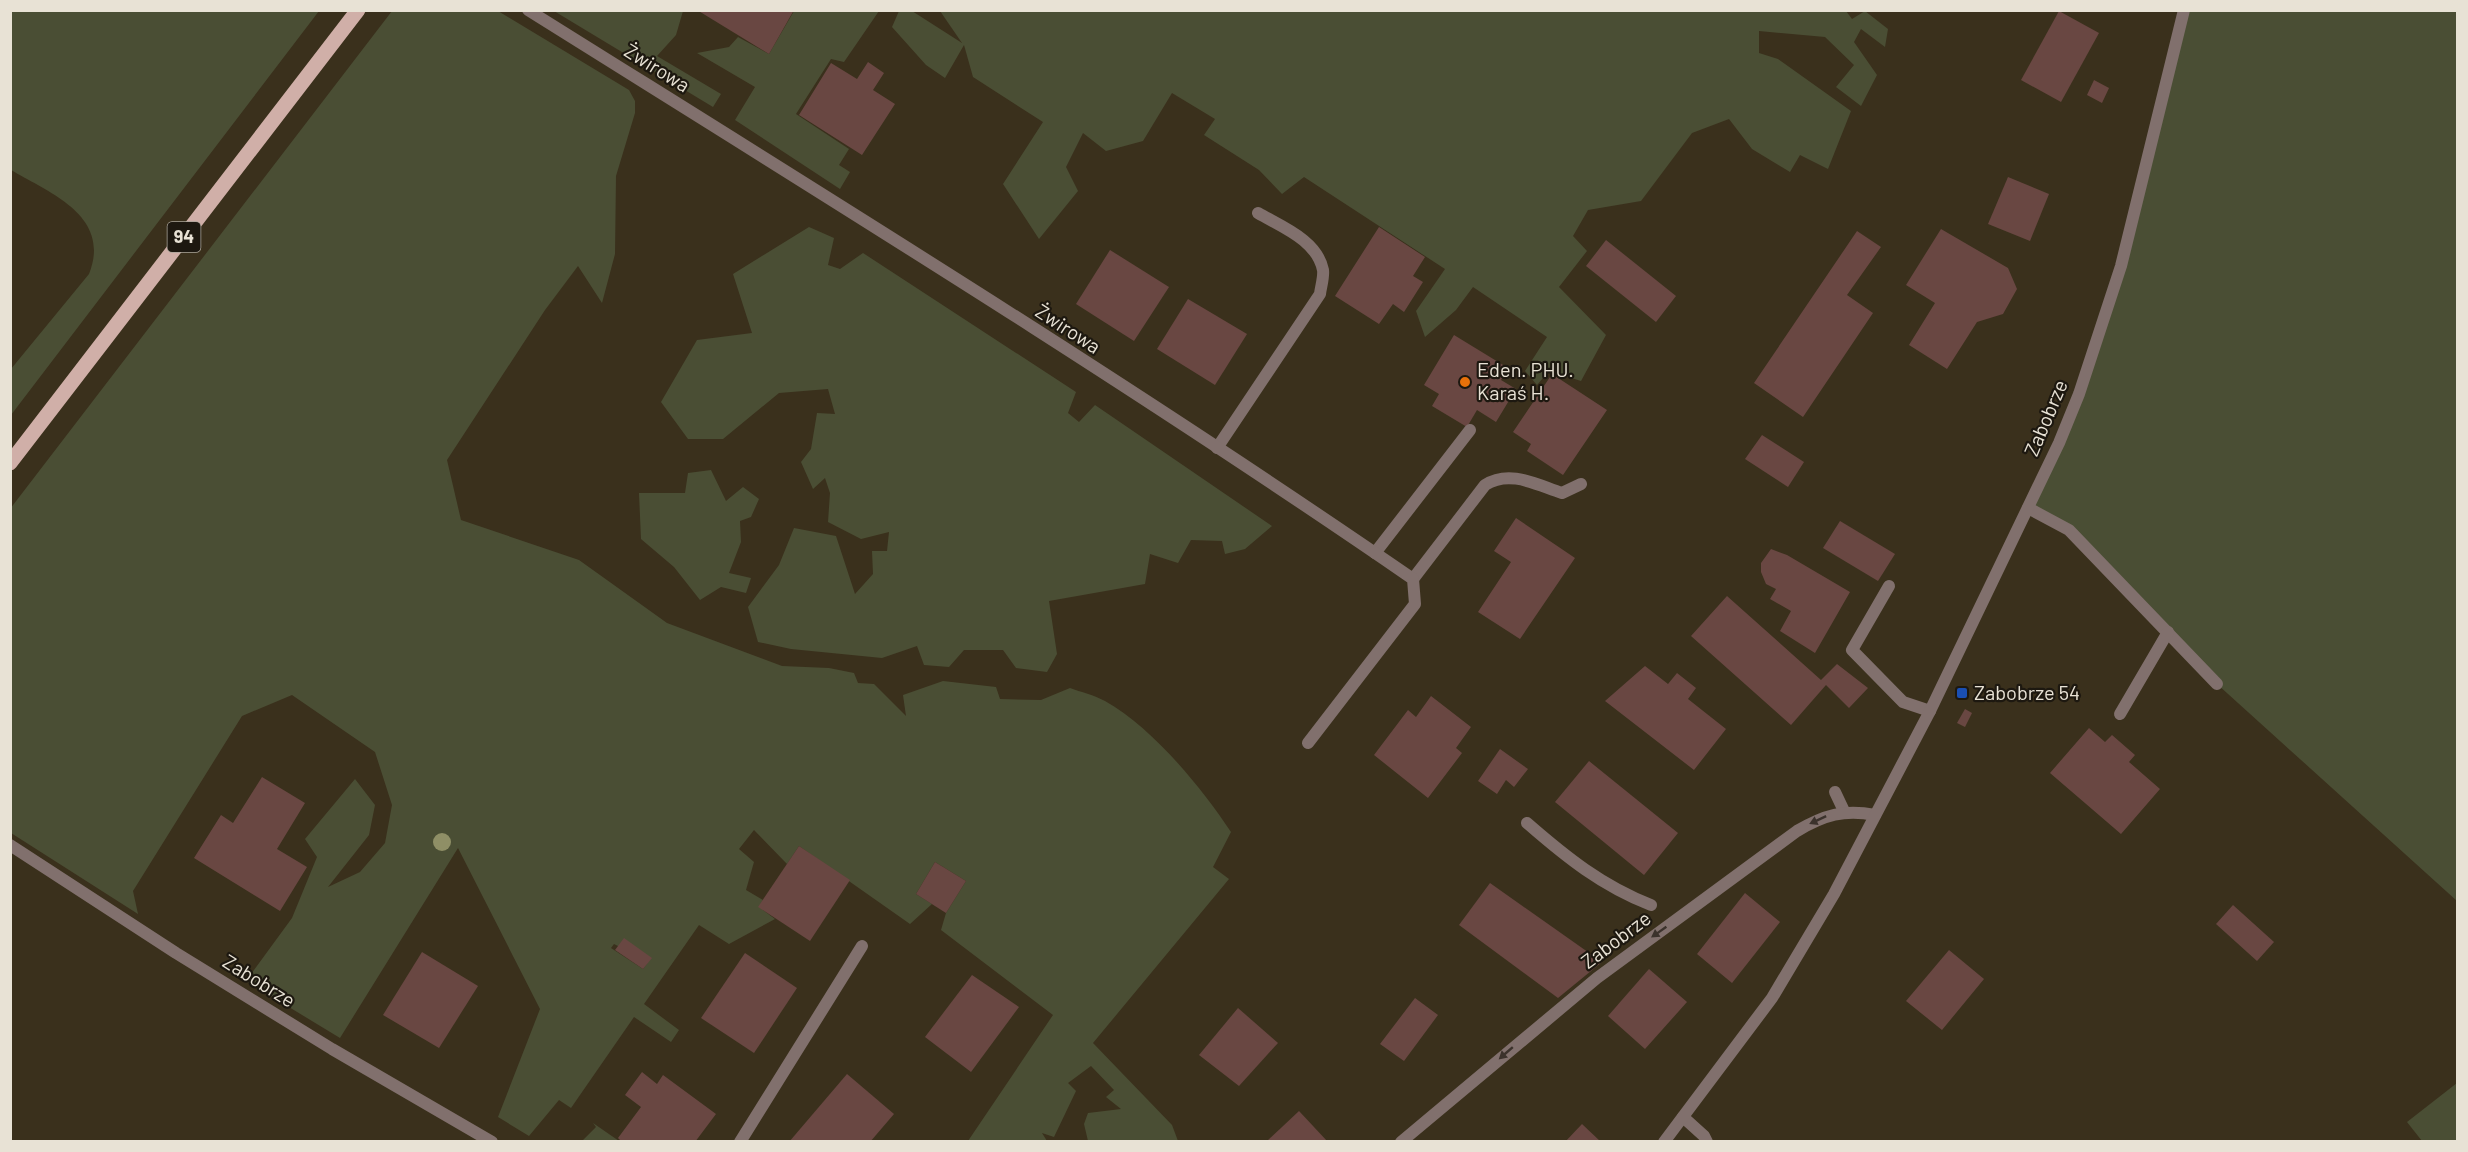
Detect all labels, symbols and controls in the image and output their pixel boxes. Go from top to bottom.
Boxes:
street label: Żwirowa [620,38,695,97]
road number: 94 [168,222,201,252]
street label: Żwirowa [1032,298,1106,358]
place label: Eden. PHU. Karaś H. [1477,357,1574,404]
marker: Eden. PHU. Karaś H. [1458,375,1472,389]
street label: Zabobrze [2018,376,2072,459]
place label: Zabobrze 54 [1974,680,2080,704]
marker: Zabobrze 54 [1955,686,1969,700]
one-way arrow [1810,815,1827,824]
street label: Zabobrze [1576,905,1655,973]
one-way arrow [1651,926,1667,937]
street label: Zabobrze [219,949,300,1012]
one-way arrow [1499,1046,1514,1059]

